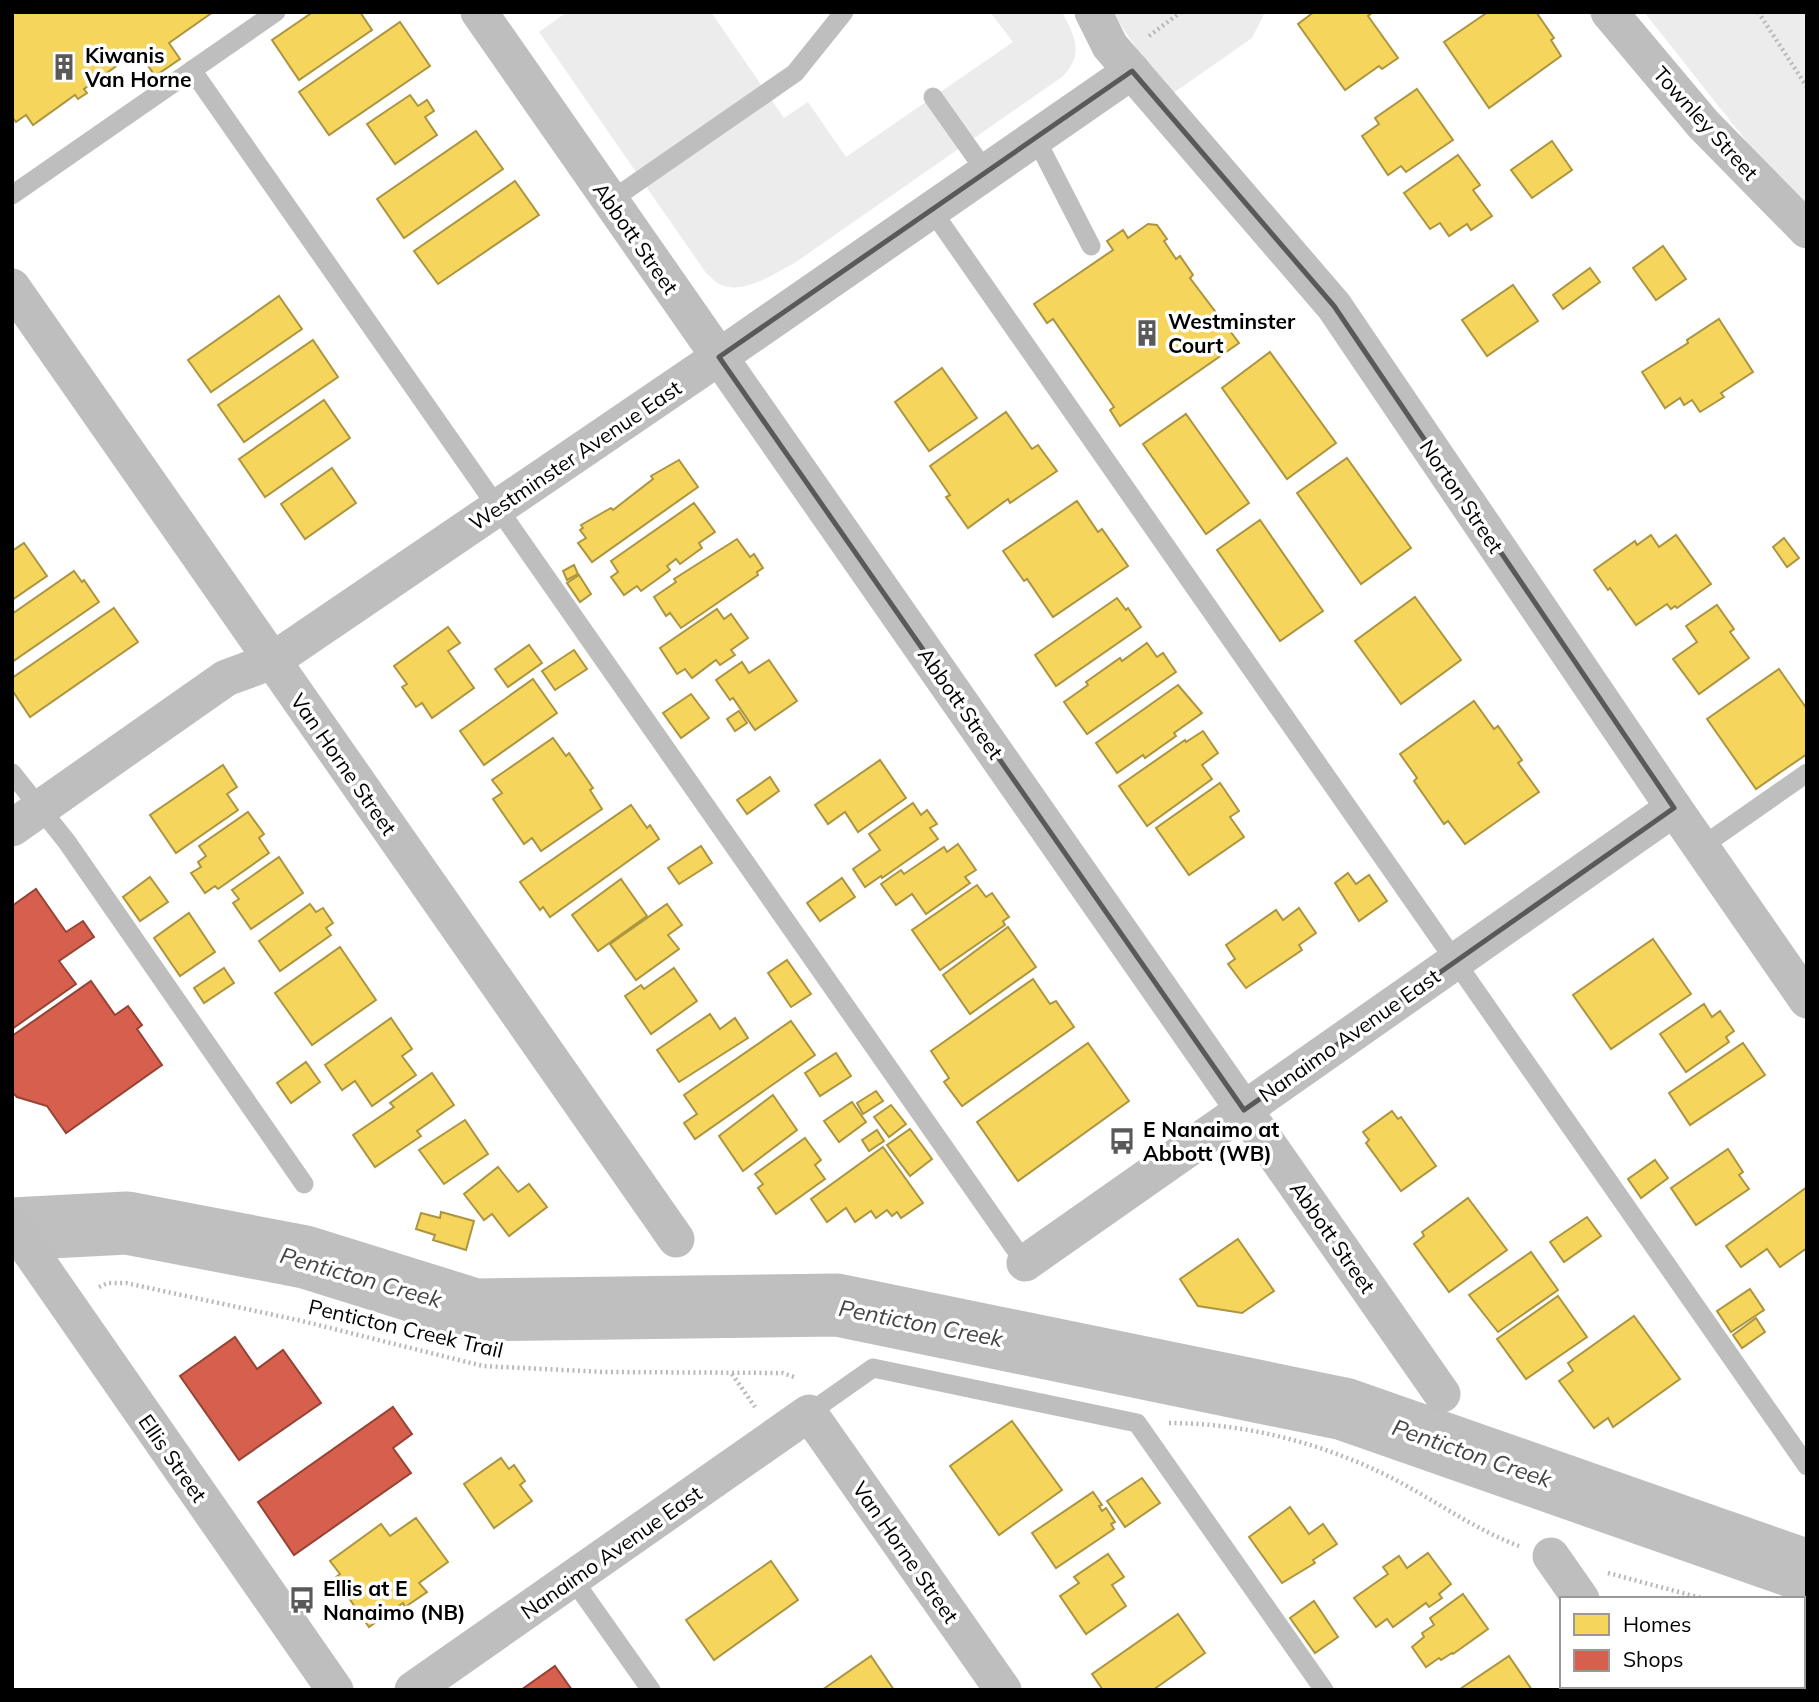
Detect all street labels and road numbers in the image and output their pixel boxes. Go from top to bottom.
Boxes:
street label: Townley Street [1648,61,1764,185]
street label: Abbott Street [588,177,684,299]
street label: Westminster Avenue East [464,374,686,536]
street label: Norton Street [1415,434,1509,558]
street label: Abbott Street [913,642,1009,764]
street label: Van Horne Street [286,688,402,840]
street label: Nanaimo Avenue East [1253,963,1445,1107]
street label: Abbott Street [1285,1176,1381,1298]
street label: Penticton Creek Trail [306,1293,506,1363]
street label: Ellis Street [133,1409,213,1507]
street label: Van Horne Street [848,1476,964,1628]
street label: Nanaimo Avenue East [515,1480,707,1624]

